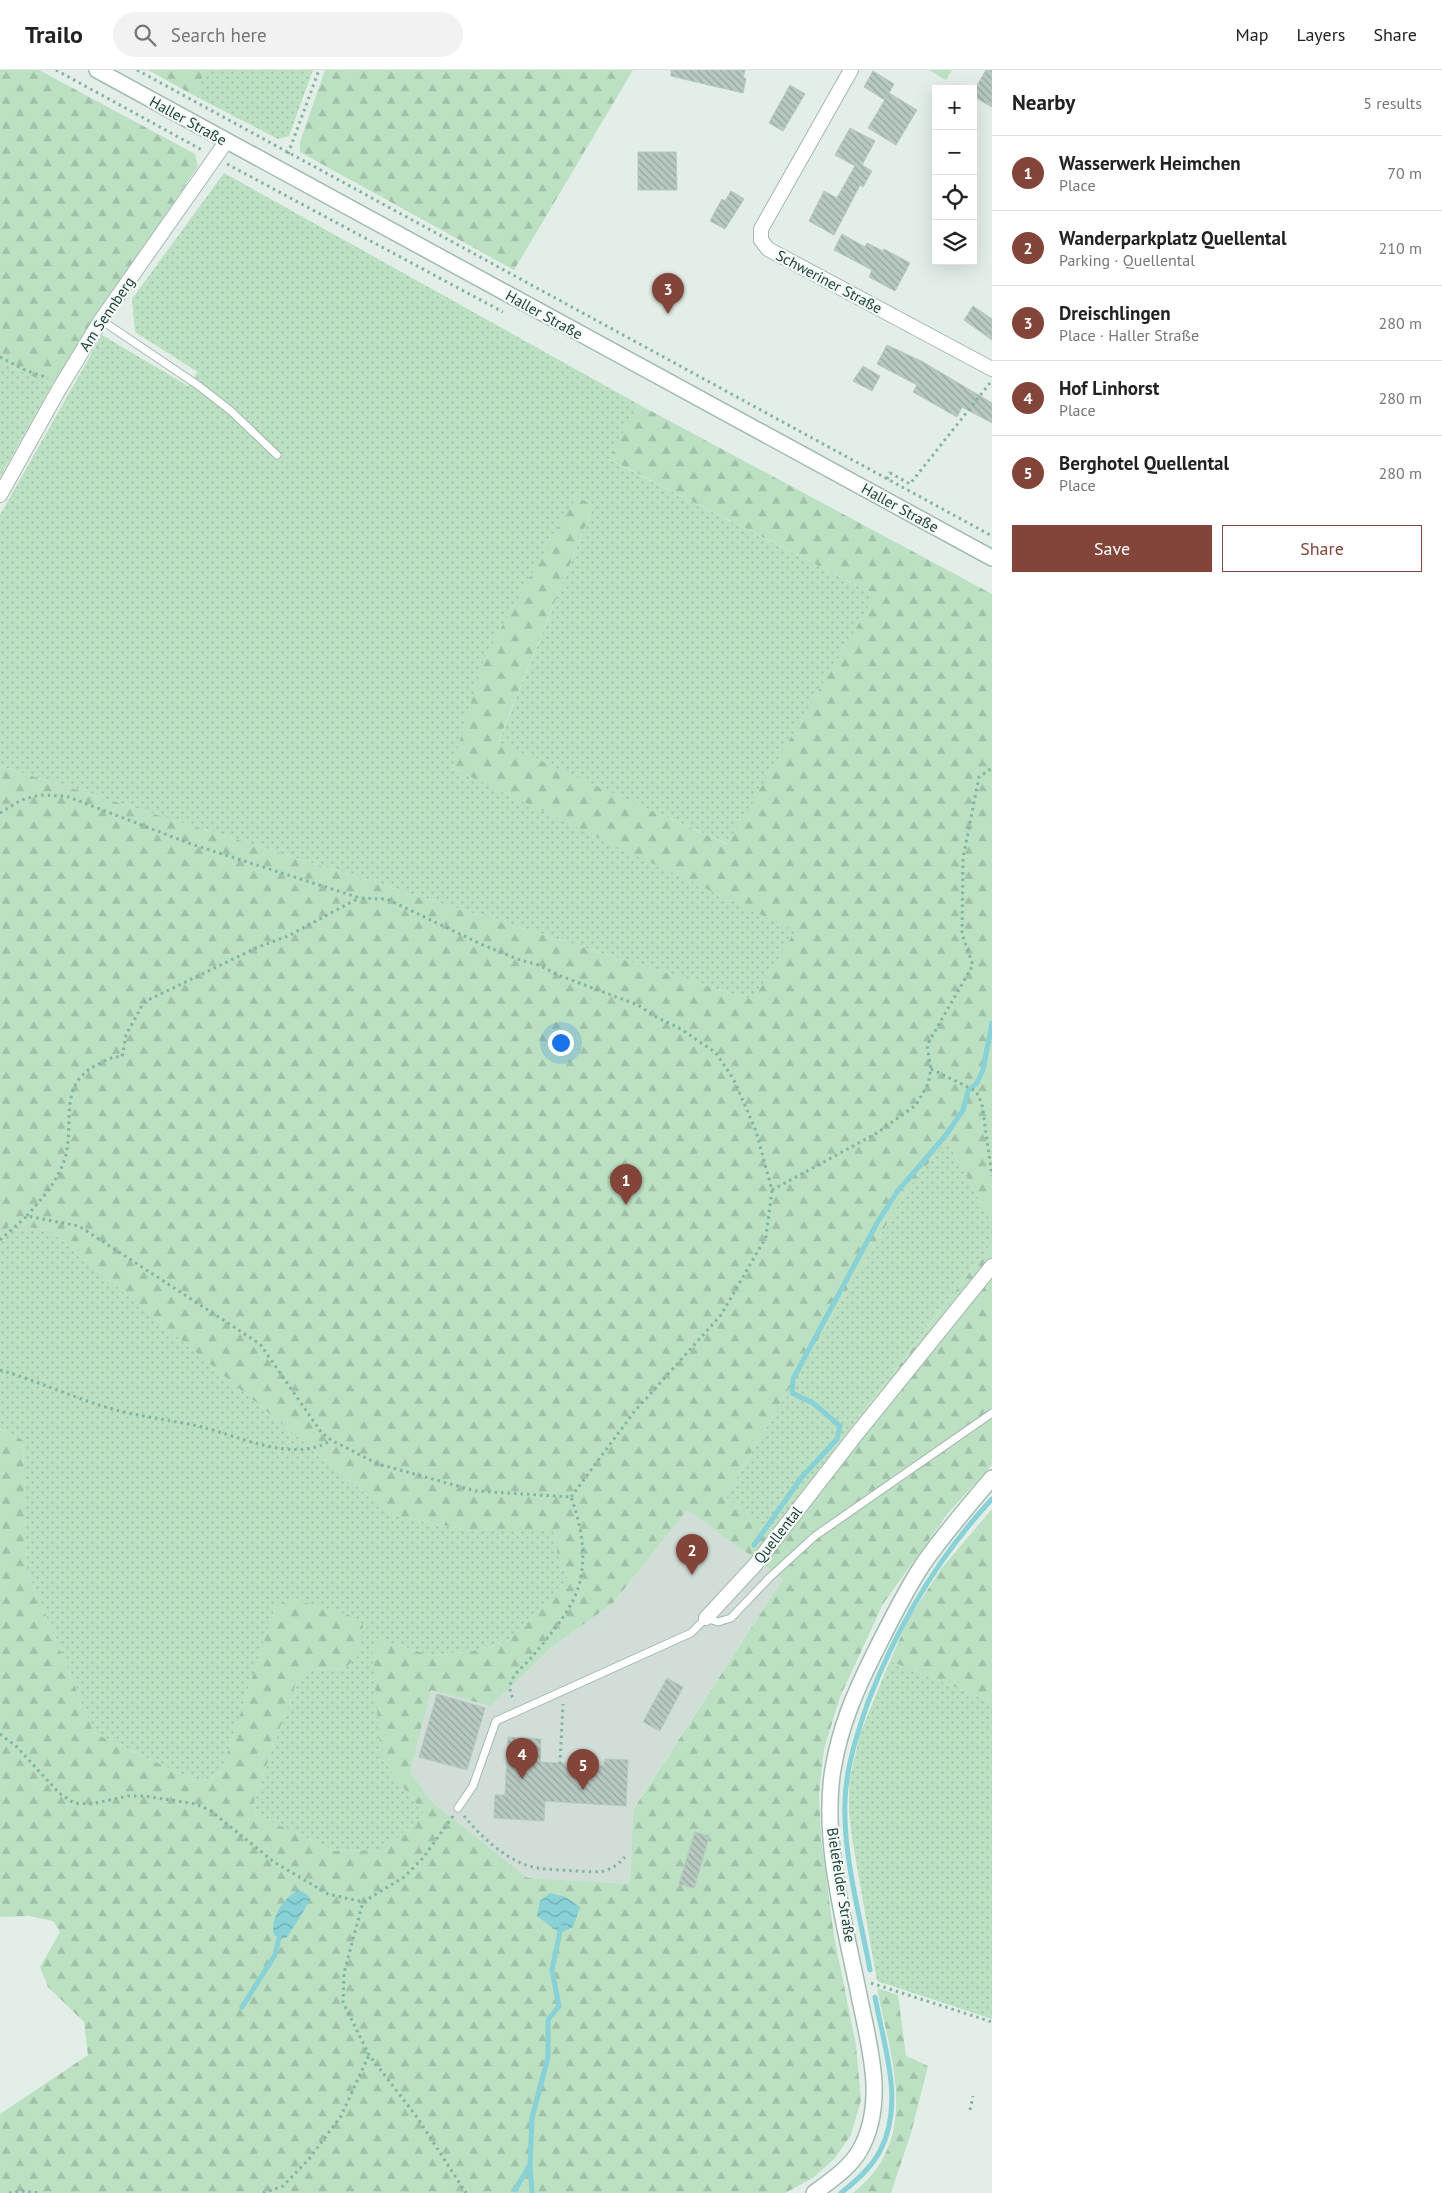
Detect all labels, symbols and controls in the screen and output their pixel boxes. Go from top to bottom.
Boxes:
search box [113,12,463,57]
text: Trailo [25,19,83,50]
icon: search [131,21,159,49]
text: Search here [171,23,267,47]
text: Map [1236,23,1268,46]
text: Layers [1296,23,1345,46]
text: Share [1373,23,1417,46]
map controls [932,85,977,265]
button: + [932,85,977,130]
text: Nearby [1012,89,1075,116]
street label: Haller Straße [146,92,230,150]
text: 5 results [1363,93,1422,113]
button: − [932,130,977,175]
text: Wasserwerk Heimchen [1059,151,1241,175]
text: 1 [1023,163,1033,183]
text: 70 m [1387,163,1422,183]
button: locate [932,175,977,220]
text: Place [1059,175,1096,195]
button: layers [932,220,977,265]
text: Wanderparkplatz Quellental [1059,226,1287,250]
text: 2 [1023,238,1033,258]
text: 210 m [1379,238,1422,258]
street label: Schweriner Straße [773,246,886,318]
text: Parking · Quellental [1059,250,1195,270]
street label: Am Sennberg [75,273,138,355]
pin: 3 [652,273,684,314]
street label: Haller Straße [502,286,586,344]
text: Dreischlingen [1059,301,1171,325]
text: 3 [1023,313,1033,333]
text: 280 m [1379,313,1422,333]
text: Place · Haller Straße [1059,325,1199,345]
text: Hof Linhorst [1059,376,1159,400]
text: 4 [1023,388,1033,408]
text: 280 m [1379,388,1422,408]
text: Place [1059,400,1096,420]
text: Berghotel Quellental [1059,451,1229,475]
text: 5 [1023,463,1033,483]
text: 280 m [1379,463,1422,483]
text: Place [1059,475,1096,495]
street label: Haller Straße [858,479,942,537]
button: Save [1012,525,1212,572]
button: Share [1222,525,1422,572]
your location [548,1030,574,1056]
pin: 1 [610,1164,642,1205]
street label: Quellental [749,1502,806,1567]
pin: 2 [676,1534,708,1575]
pin: 4 [506,1738,538,1779]
pin: 5 [567,1749,599,1790]
street label: Bielefelder Straße [823,1826,860,1944]

